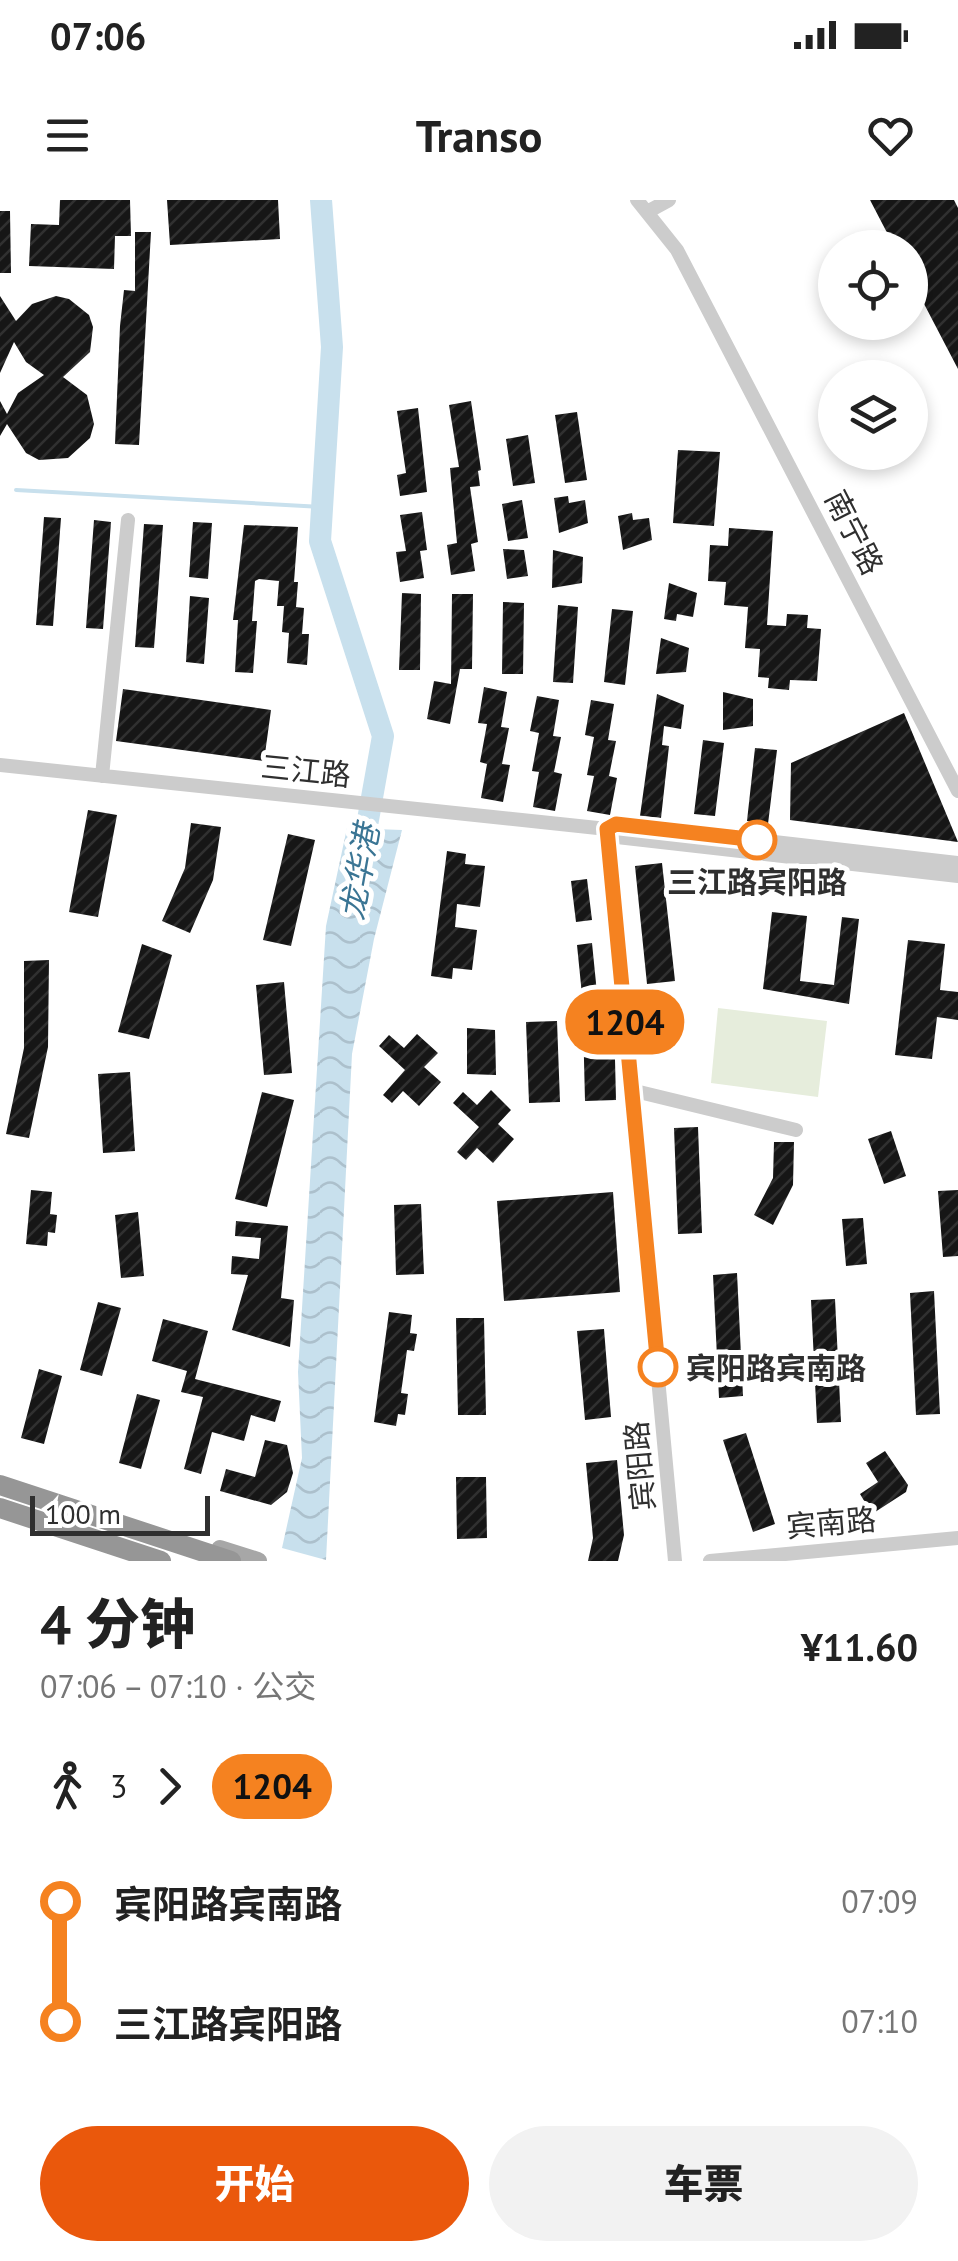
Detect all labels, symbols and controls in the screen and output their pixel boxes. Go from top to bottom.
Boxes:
text: 07:06 [50,11,146,60]
text: Transo [416,106,542,164]
icon: menu [40,108,95,163]
icon: heart [863,108,918,163]
map controls [818,230,928,470]
button: locate [818,230,928,340]
button: layers [818,360,928,470]
street label: 南宁路 [817,483,893,581]
street label: 三江路 [259,746,353,794]
water label: 龙华港 [330,817,389,923]
marker: 三江路宾阳路 [738,821,776,859]
place label: 三江路宾阳路 [667,862,847,901]
line badge: 1204 [555,990,695,1054]
text: 1204 [585,999,665,1045]
marker: 宾阳路宾南路 [639,1348,677,1386]
place label: 宾阳路宾南路 [686,1348,866,1387]
street label: 宾阳路 [616,1419,662,1513]
scale bar [30,1491,210,1536]
text: 100 m [45,1495,121,1532]
street label: 宾南路 [784,1499,878,1545]
text: 4 分钟 [40,1588,195,1659]
text: ¥11.60 [801,1622,918,1671]
text: 07:06 – 07:10 · 公交 [40,1665,316,1707]
icon: walk [40,1759,95,1814]
icon: forward [142,1759,197,1814]
text: 1204 [232,1763,312,1809]
text: 3 [110,1765,127,1807]
text: 宾阳路宾南路 [114,1879,342,1928]
text: 07:09 [841,1880,918,1922]
text: 三江路宾阳路 [114,1999,342,2048]
text: 07:10 [841,2000,918,2042]
button: 开始 [40,2126,469,2241]
button: 车票 [489,2126,918,2241]

